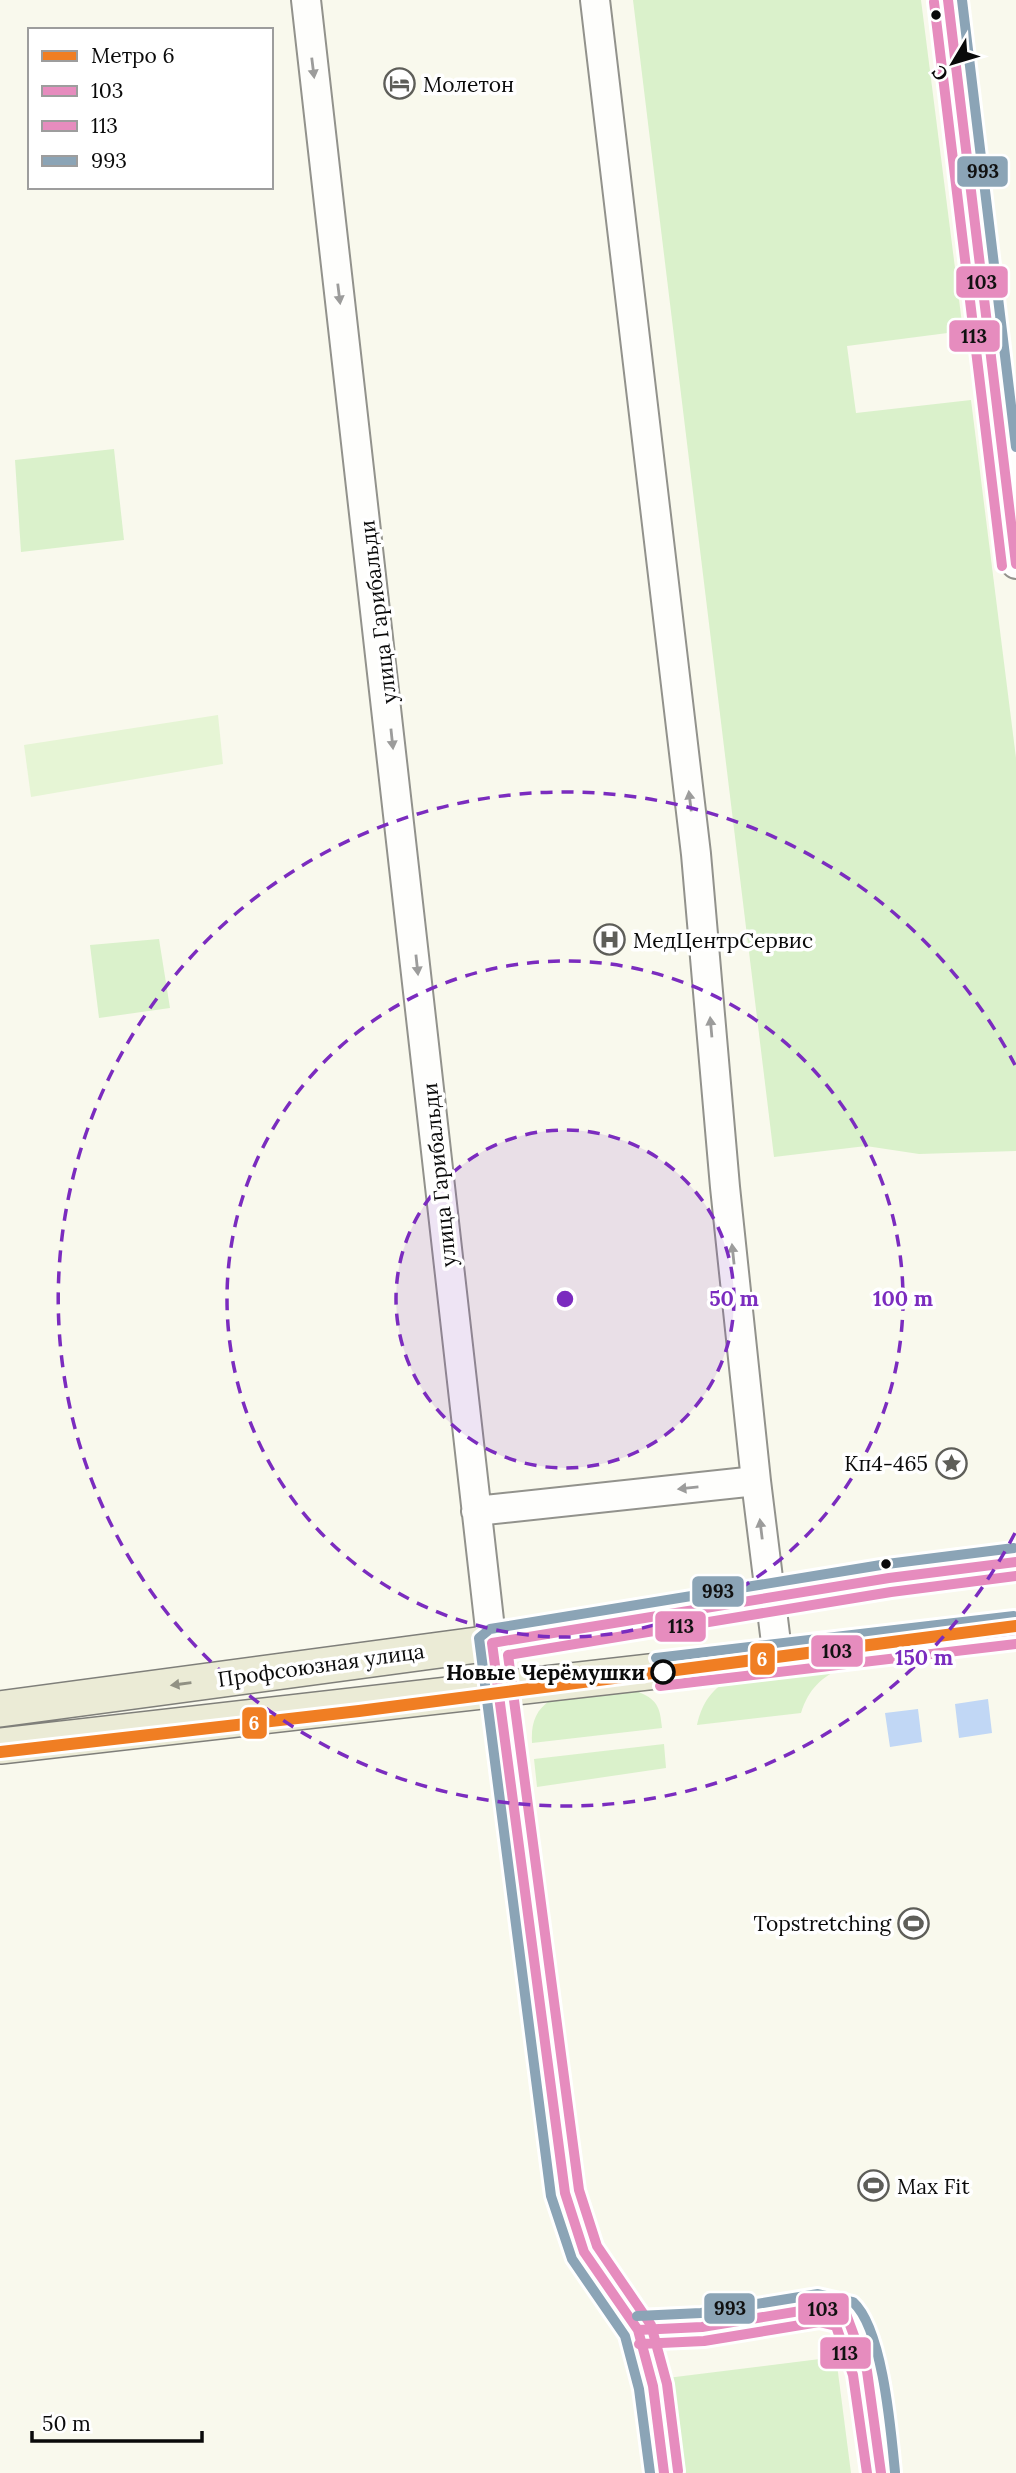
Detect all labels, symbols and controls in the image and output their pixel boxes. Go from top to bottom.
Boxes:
unlabelled marker [929,8,943,22]
legend [28,28,273,189]
north arrow [918,28,988,98]
text: Метро 6 [91,42,175,69]
one-way arrow [308,57,319,79]
text: С [926,61,953,86]
hotel icon: Молетон [383,67,417,101]
place label: Молетон [423,71,514,98]
text: 103 [91,77,123,104]
text: 113 [91,112,118,139]
text: 993 [91,147,127,174]
line badge: 993 [956,155,1009,188]
text: 993 [967,159,999,183]
line badge: 103 [955,265,1009,299]
text: 103 [967,270,997,294]
one-way arrow [334,283,345,305]
line badge: 113 [948,319,1001,353]
text: 113 [961,324,987,348]
street label: улица Гарибальди [353,519,403,705]
one-way arrow [387,728,398,750]
one-way arrow [684,790,695,812]
hospital icon: МедЦентрСервис [593,923,627,957]
place label: МедЦентрСервис [633,927,813,954]
one-way arrow [411,954,422,976]
one-way arrow [705,1016,716,1038]
street label: улица Гарибальди [416,1082,462,1268]
one-way arrow [727,1243,738,1265]
text: 50 m [709,1285,759,1312]
text: 100 m [873,1285,933,1312]
centre of rings [553,1287,577,1311]
place icon: Кп4-465 [934,1446,968,1480]
place label: Кп4-465 [844,1450,928,1477]
one-way arrow [676,1483,698,1494]
one-way arrow [756,1518,767,1540]
unlabelled marker [879,1557,893,1571]
line badge: 993 [691,1575,745,1608]
text: 993 [702,1579,734,1603]
line badge: 113 [654,1610,707,1643]
text: 113 [668,1614,694,1638]
line badge: 103 [810,1634,864,1668]
street label: Профсоюзная улица [216,1637,426,1693]
text: 103 [822,1639,852,1663]
line badge: 6 [749,1642,776,1676]
text: 150 m [895,1644,953,1671]
text: 6 [757,1647,768,1671]
place label: Новые Черёмушки [446,1659,645,1686]
marker: Новые Черёмушки [651,1660,675,1684]
one-way arrow [170,1679,192,1690]
line badge: 6 [241,1706,268,1740]
text: 6 [249,1711,260,1735]
sports icon: Topstretching [897,1906,931,1940]
place label: Topstretching [754,1910,891,1937]
sports icon: Max Fit [857,2169,891,2203]
place label: Max Fit [897,2173,970,2200]
line badge: 993 [703,2292,756,2325]
line badge: 103 [797,2292,850,2326]
text: 993 [714,2296,746,2320]
text: 103 [808,2297,838,2321]
line badge: 113 [819,2336,872,2370]
text: 113 [832,2341,858,2365]
scale bar [32,2400,201,2444]
text: 50 m [42,2410,91,2437]

